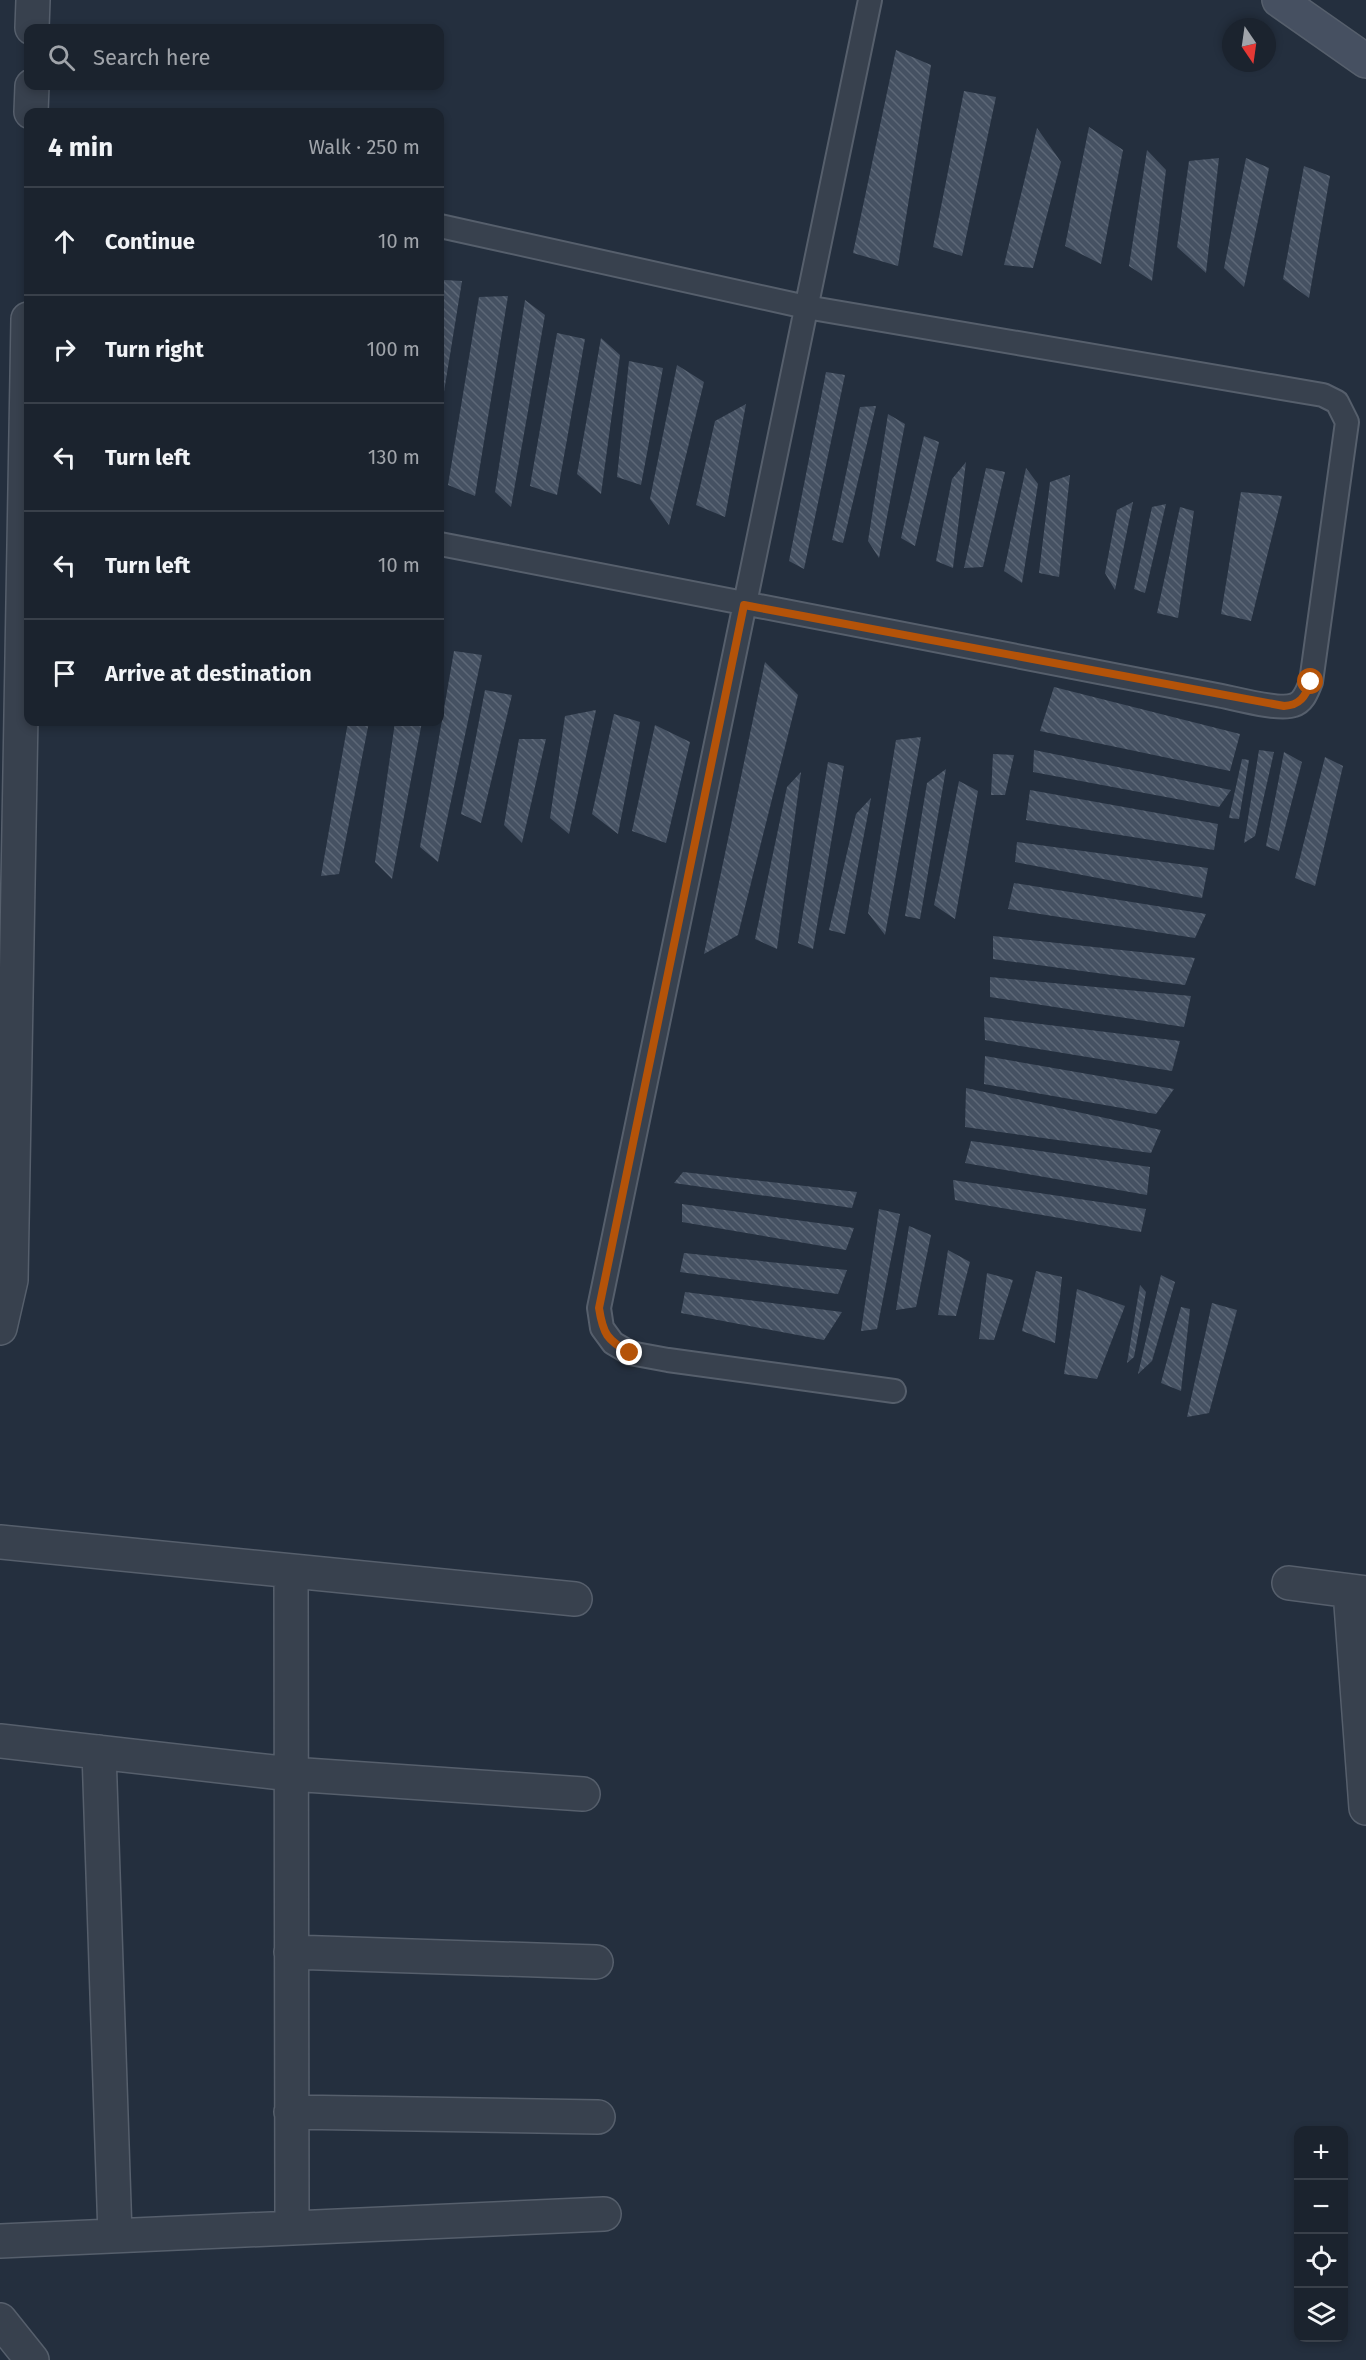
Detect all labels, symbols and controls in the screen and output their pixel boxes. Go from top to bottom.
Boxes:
north arrow [1222,18,1276,72]
search box [24,24,444,90]
icon: search [45,41,78,74]
text: Search here [93,44,211,71]
text: 4 min [48,132,113,163]
text: Walk · 250 m [308,135,420,159]
icon: ahead [48,225,81,258]
text: Continue [105,228,195,255]
text: 10 m [378,229,420,253]
icon: right [48,333,81,366]
text: Turn right [105,336,204,363]
text: 100 m [367,337,420,361]
icon: left [48,441,81,474]
text: Turn left [105,444,190,471]
text: 130 m [368,445,420,469]
icon: left [48,549,81,582]
text: Turn left [105,552,190,579]
text: 10 m [378,553,420,577]
icon: arrive [48,657,81,690]
text: Arrive at destination [105,660,312,687]
route start [1297,668,1323,694]
route end [616,1339,642,1365]
map controls [1294,2126,1348,2342]
button: + [1294,2126,1348,2180]
button: − [1294,2180,1348,2234]
button: locate [1294,2234,1348,2288]
button: layers [1294,2288,1348,2342]

